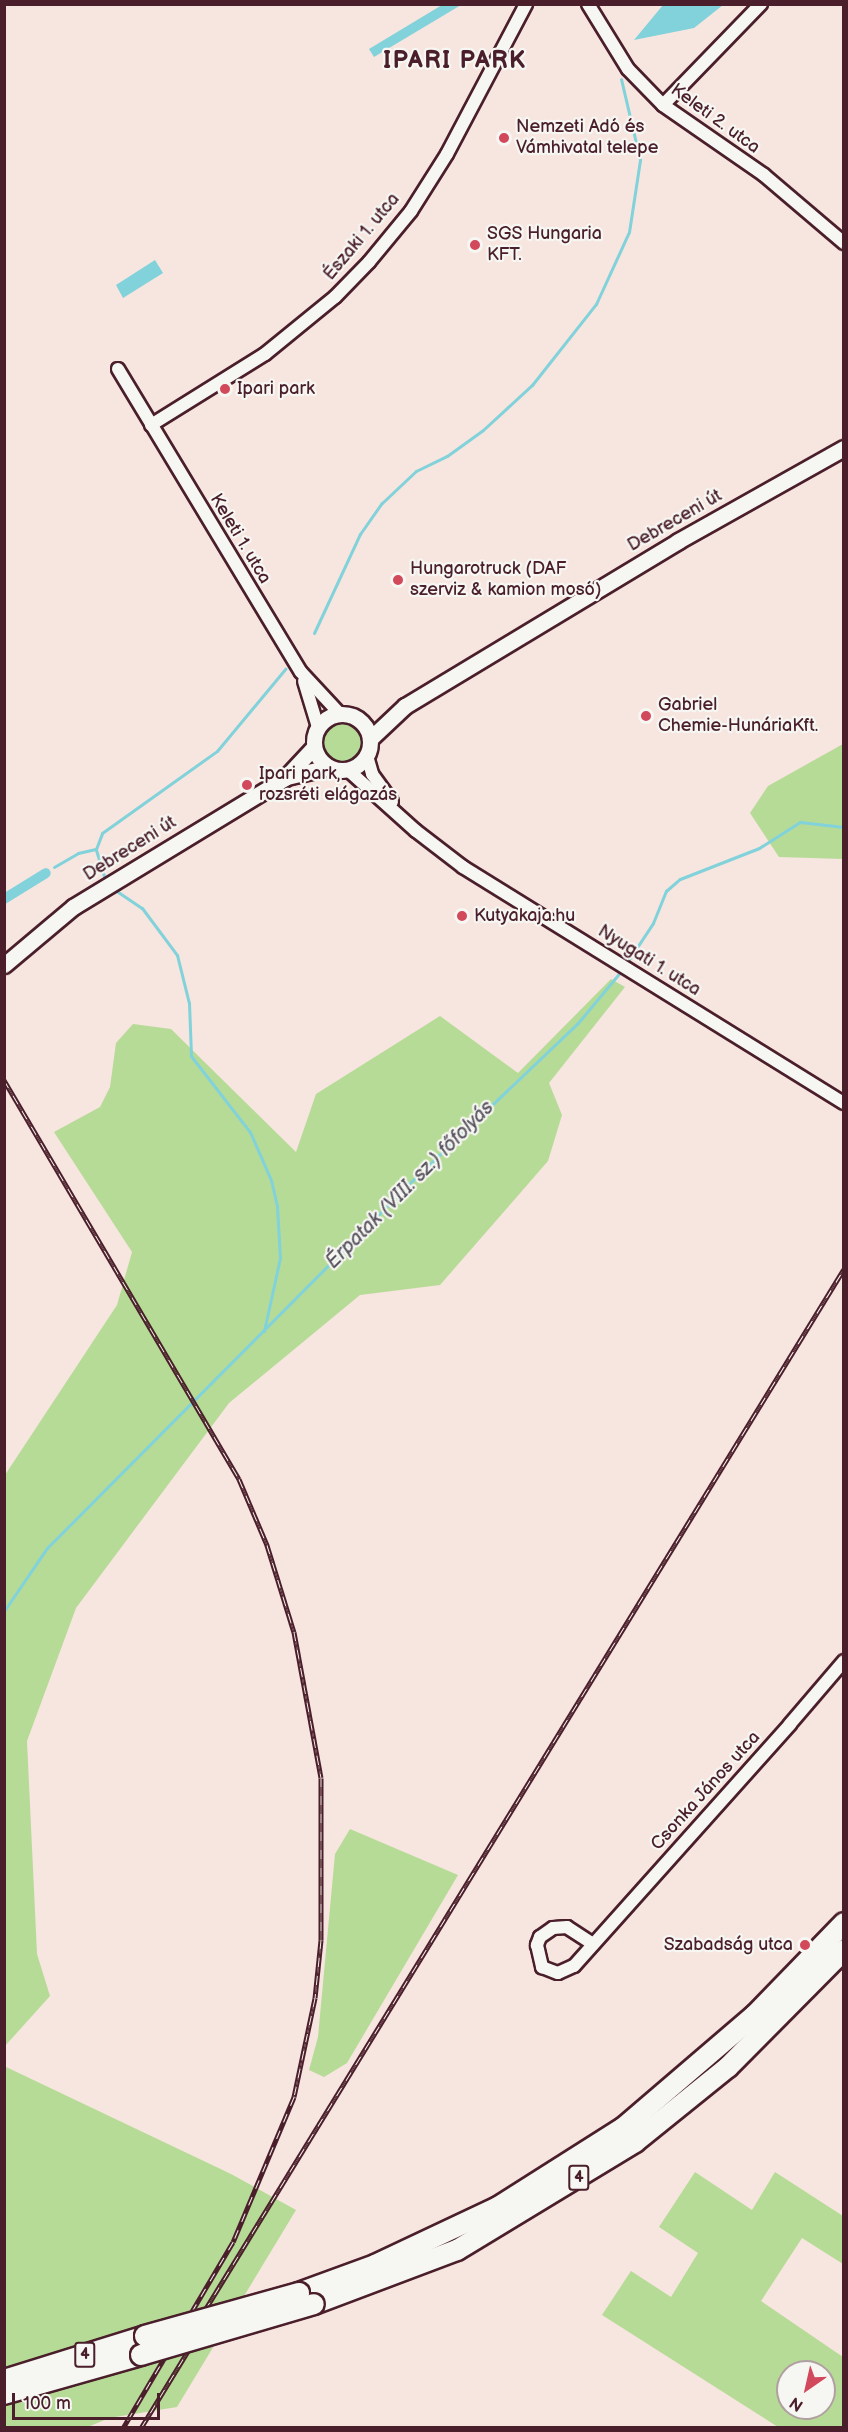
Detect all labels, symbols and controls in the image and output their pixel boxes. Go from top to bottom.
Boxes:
district label: IPARI PARK [383,47,527,75]
street label: Keleti 2. utca [666,79,764,159]
place label: Nemzeti Adó és Vámhivatal telepe [516,117,658,160]
marker: Nemzeti Adó és Vámhivatal telepe [497,131,511,145]
street label: Északi 1. utca [319,189,405,285]
place label: SGS Hungaria KFT. [487,224,602,266]
marker: SGS Hungaria KFT. [468,238,482,252]
place label: Ipari park [237,378,315,400]
marker: Ipari park [218,382,232,396]
street label: Debreceni út [624,485,726,557]
street label: Keleti 1. utca [205,490,275,588]
place label: Hungarotruck (DAF szerviz & kamion mosó) [410,559,602,602]
marker: Hungarotruck (DAF szerviz & kamion mosó) [391,573,405,587]
place label: Gabriel Chemie-HunáriaKft. [658,695,818,738]
marker: Gabriel Chemie-HunáriaKft. [639,709,653,723]
place label: Ipari park, rozsréti elágazás [259,764,397,806]
marker: Ipari park, rozsréti elágazás [240,778,254,792]
street label: Debreceni út [80,812,180,886]
place label: Kutyakaja.hu [474,905,575,927]
marker: Kutyakaja.hu [455,909,469,923]
street label: Nyugati 1. utca [594,921,704,1001]
water label: Érpatak (VIII. sz.) főfolyás [321,1096,499,1274]
street label: Csonka János utca [647,1727,765,1855]
place label: Szabadság utca [664,1934,793,1956]
marker: Szabadság utca [798,1938,812,1952]
road number: 4 [567,2165,591,2191]
road number: 4 [73,2342,97,2368]
north arrow [776,2360,836,2420]
scale bar [15,2381,164,2419]
text: N [786,2392,807,2415]
text: 100 m [23,2393,71,2414]

